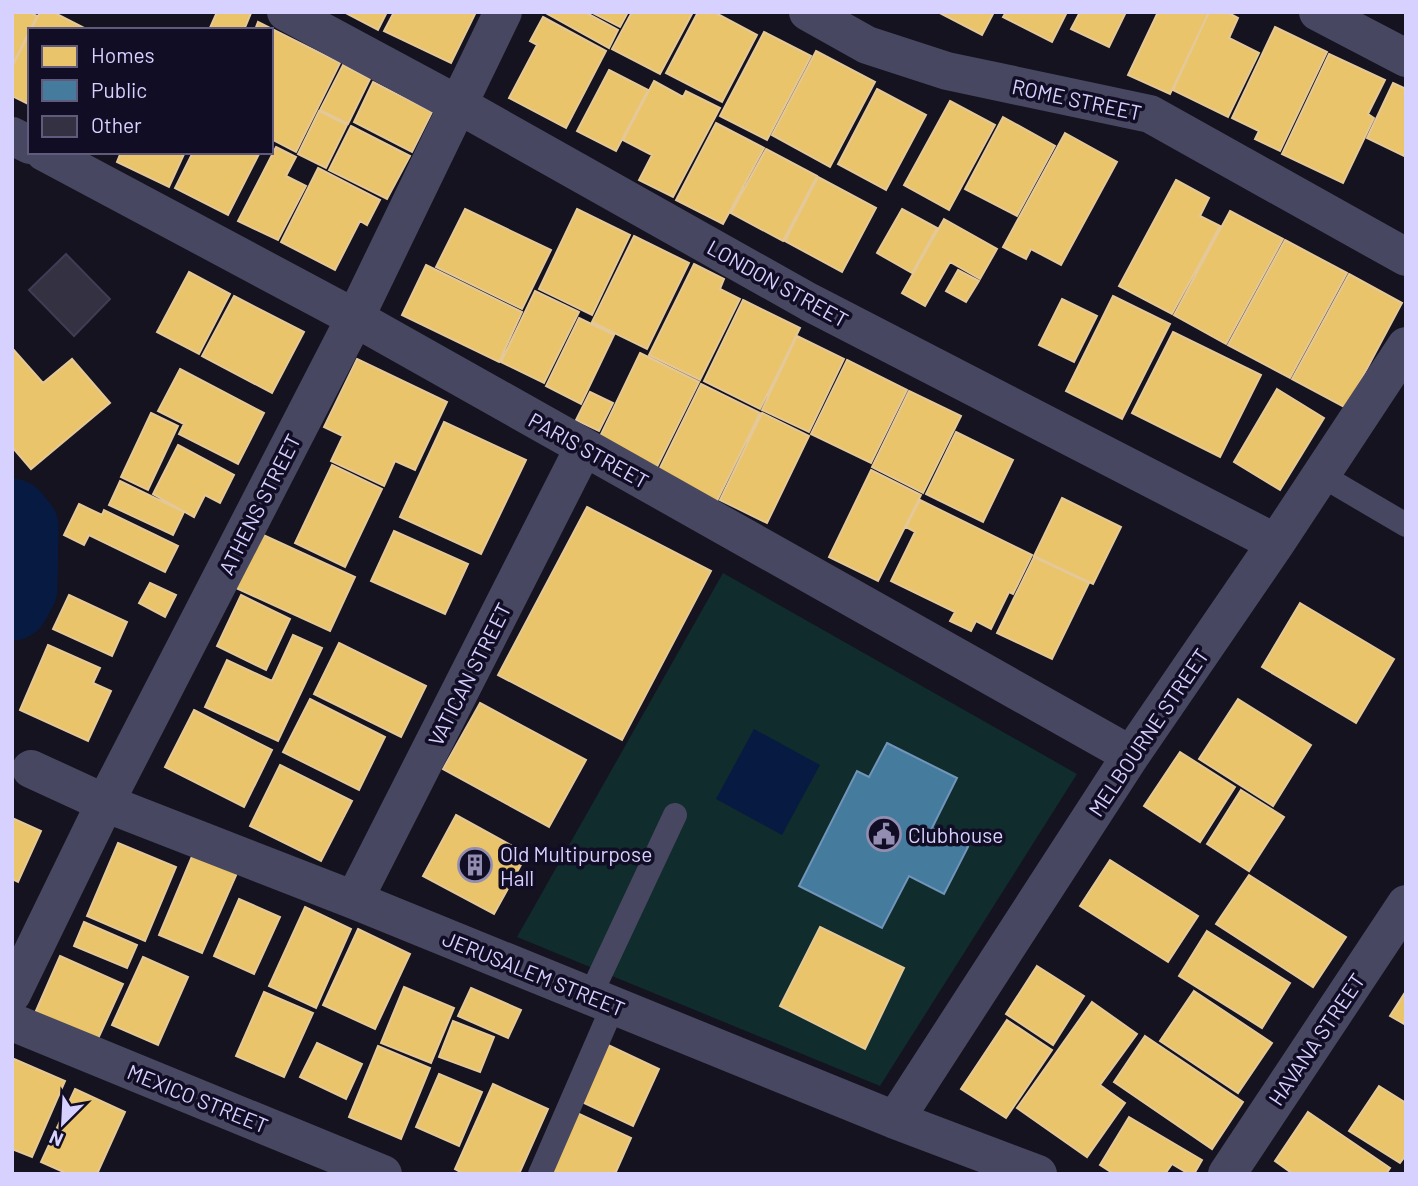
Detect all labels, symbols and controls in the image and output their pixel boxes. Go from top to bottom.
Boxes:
legend [28,28,273,154]
text: Homes [91,42,155,67]
street label: ROME STREET [1010,73,1144,125]
text: Public [91,77,147,102]
text: Other [91,112,142,137]
street label: LONDON STREET [703,234,853,332]
street label: PARIS STREET [525,407,653,493]
street label: ATHENS STREET [213,429,305,578]
street label: VATICAN STREET [422,598,516,750]
street label: MELBOURNE STREET [1083,643,1213,821]
public building icon: Clubhouse [865,815,903,853]
place label: Clubhouse [908,822,1003,847]
place label: Old Multipurpose Hall [500,841,652,890]
building icon: Old Multipurpose Hall [456,846,494,884]
street label: JERUSALEM STREET [439,925,629,1021]
street label: HAVANA STREET [1263,968,1369,1110]
street label: MEXICO STREET [124,1058,272,1138]
north arrow [28,1088,98,1158]
text: N [45,1126,66,1152]

